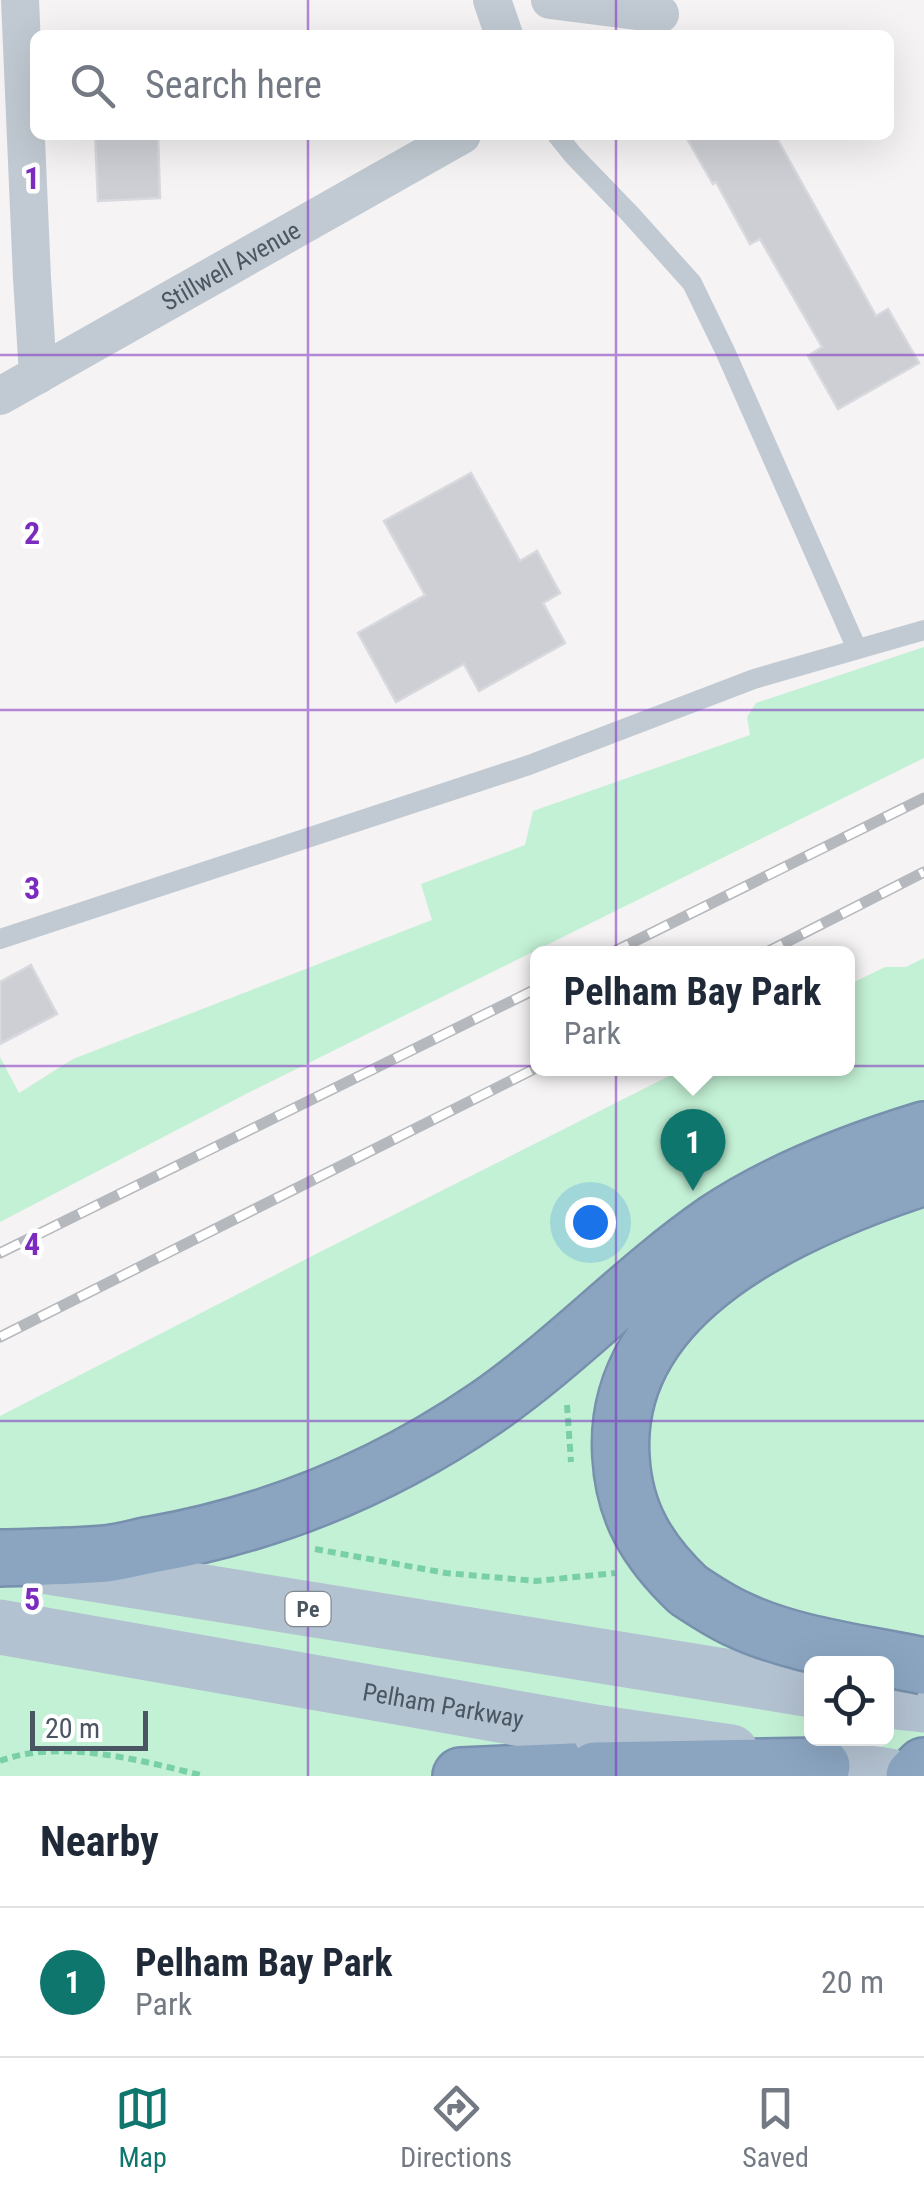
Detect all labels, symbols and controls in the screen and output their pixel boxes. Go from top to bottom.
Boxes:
search box [30,30,894,140]
icon: search [65,58,120,113]
text: Search here [145,63,322,107]
text: 1 [24,159,40,197]
street label: Stillwell Avenue [156,215,306,317]
text: 2 [24,514,40,552]
text: 3 [24,869,40,907]
popup [530,946,855,1076]
text: Pelham Bay Park [564,970,821,1014]
text: Park [564,1014,621,1052]
pin: 1 [660,1108,726,1191]
your location [565,1197,616,1248]
text: 4 [24,1225,40,1263]
text: 5 [24,1580,40,1618]
road number: Pe [286,1592,330,1626]
map controls [804,1656,894,1746]
button: locate [804,1656,894,1746]
street label: Pelham Parkway [360,1677,526,1734]
scale bar [30,1706,148,1750]
text: 20 m [45,1712,100,1745]
text: Nearby [40,1817,159,1866]
text: Pelham Bay Park [135,1941,392,1985]
text: 1 [64,1963,81,2001]
text: 20 m [821,1963,884,2001]
text: Park [135,1985,192,2023]
tab: Map [115,2081,170,2174]
tab: Directions [400,2081,512,2174]
tab: Saved [742,2081,809,2174]

